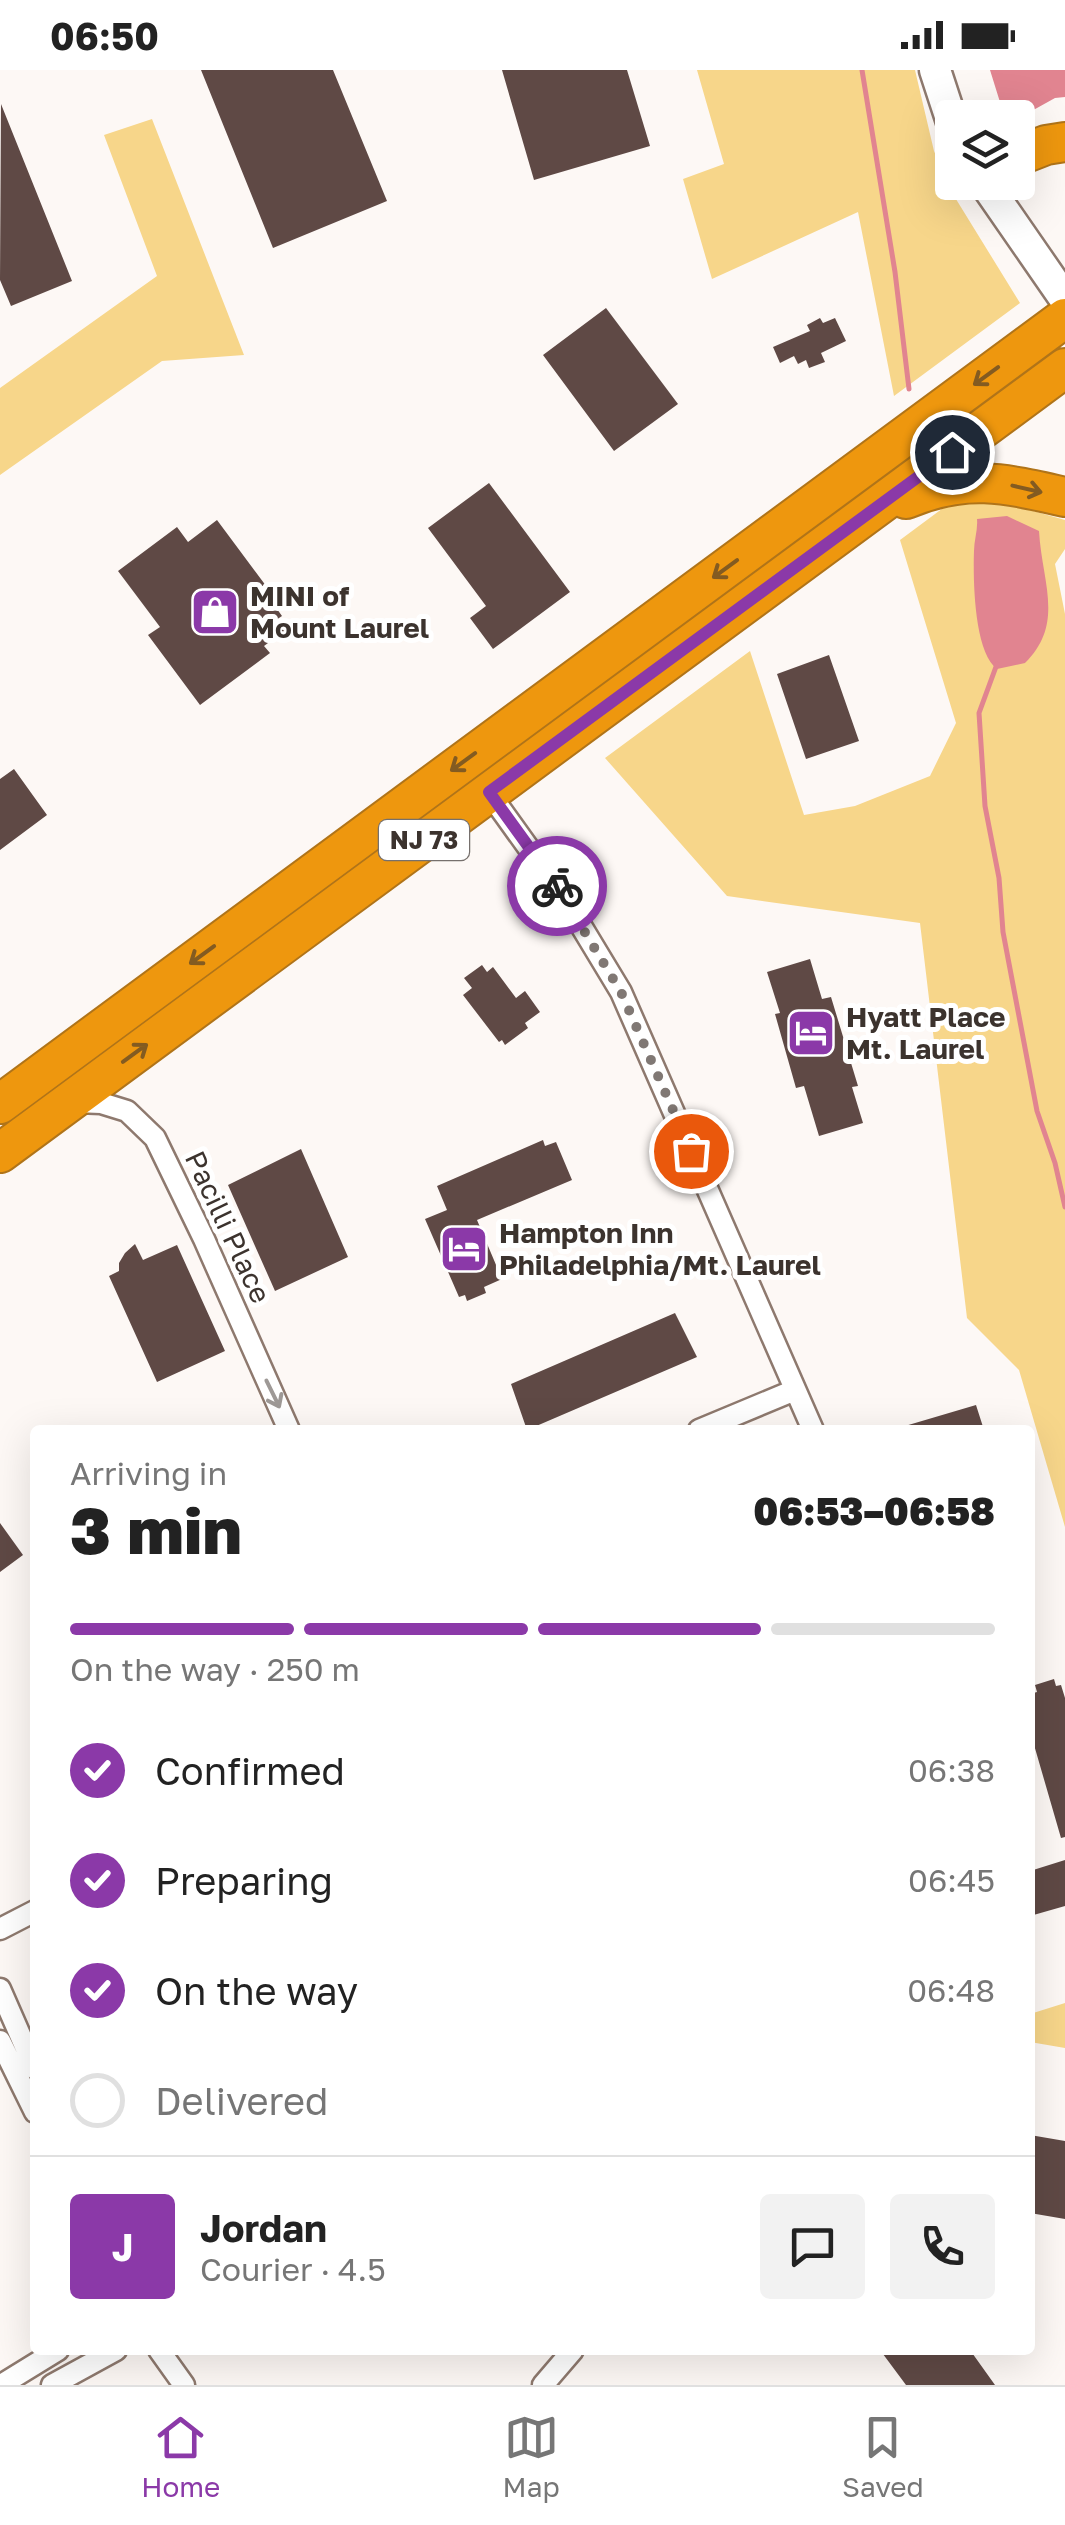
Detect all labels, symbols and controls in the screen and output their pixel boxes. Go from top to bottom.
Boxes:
text: 06:50 [50,13,159,58]
map controls [935,100,1035,200]
button: layers [935,100,1035,200]
one-way arrow [973,365,1000,386]
pin [910,410,995,495]
icon: home [925,425,980,480]
one-way arrow [1011,481,1043,499]
one-way arrow [712,558,739,579]
place label: MINI of Mount Laurel [250,579,429,644]
shop icon: MINI of Mount Laurel [189,586,241,638]
one-way arrow [450,751,478,772]
road number: NJ 73 [379,820,469,860]
courier [507,836,607,936]
icon: bike [530,859,585,914]
one-way arrow [189,944,216,965]
place label: Hyatt Place Mt. Laurel [846,1000,1006,1065]
hotel icon: Hyatt Place Mt. Laurel [785,1007,837,1059]
one-way arrow [121,1043,148,1064]
pin [649,1109,734,1194]
icon: bag [664,1124,719,1179]
street label: Pacilli Place [179,1146,278,1308]
place label: Hampton Inn Philadelphia/Mt. Laurel [499,1216,821,1281]
hotel icon: Hampton Inn Philadelphia/Mt. Laurel [438,1223,490,1275]
one-way arrow [264,1378,283,1408]
text: Arriving in [70,1454,227,1492]
text: 06:53–06:58 [753,1488,995,1533]
text: 3 min [70,1490,242,1568]
text: On the way · 250 m [70,1650,360,1688]
icon: check [70,1743,125,1798]
text: Confirmed [155,1748,345,1793]
text: 06:38 [908,1751,995,1789]
icon: check [70,1853,125,1908]
text: Preparing [155,1858,333,1903]
text: 06:45 [908,1861,995,1899]
icon: check [70,1963,125,2018]
text: On the way [155,1968,358,2013]
text: 06:48 [907,1971,995,2009]
text: Delivered [155,2078,328,2123]
button: chat [760,2194,865,2299]
button: phone [890,2194,995,2299]
text: Jordan [200,2205,327,2250]
text: J [112,2224,133,2269]
text: Courier · 4.5 [200,2250,386,2288]
tab: Home [141,2410,220,2503]
tab: Map [503,2410,560,2503]
tab: Saved [842,2410,924,2503]

